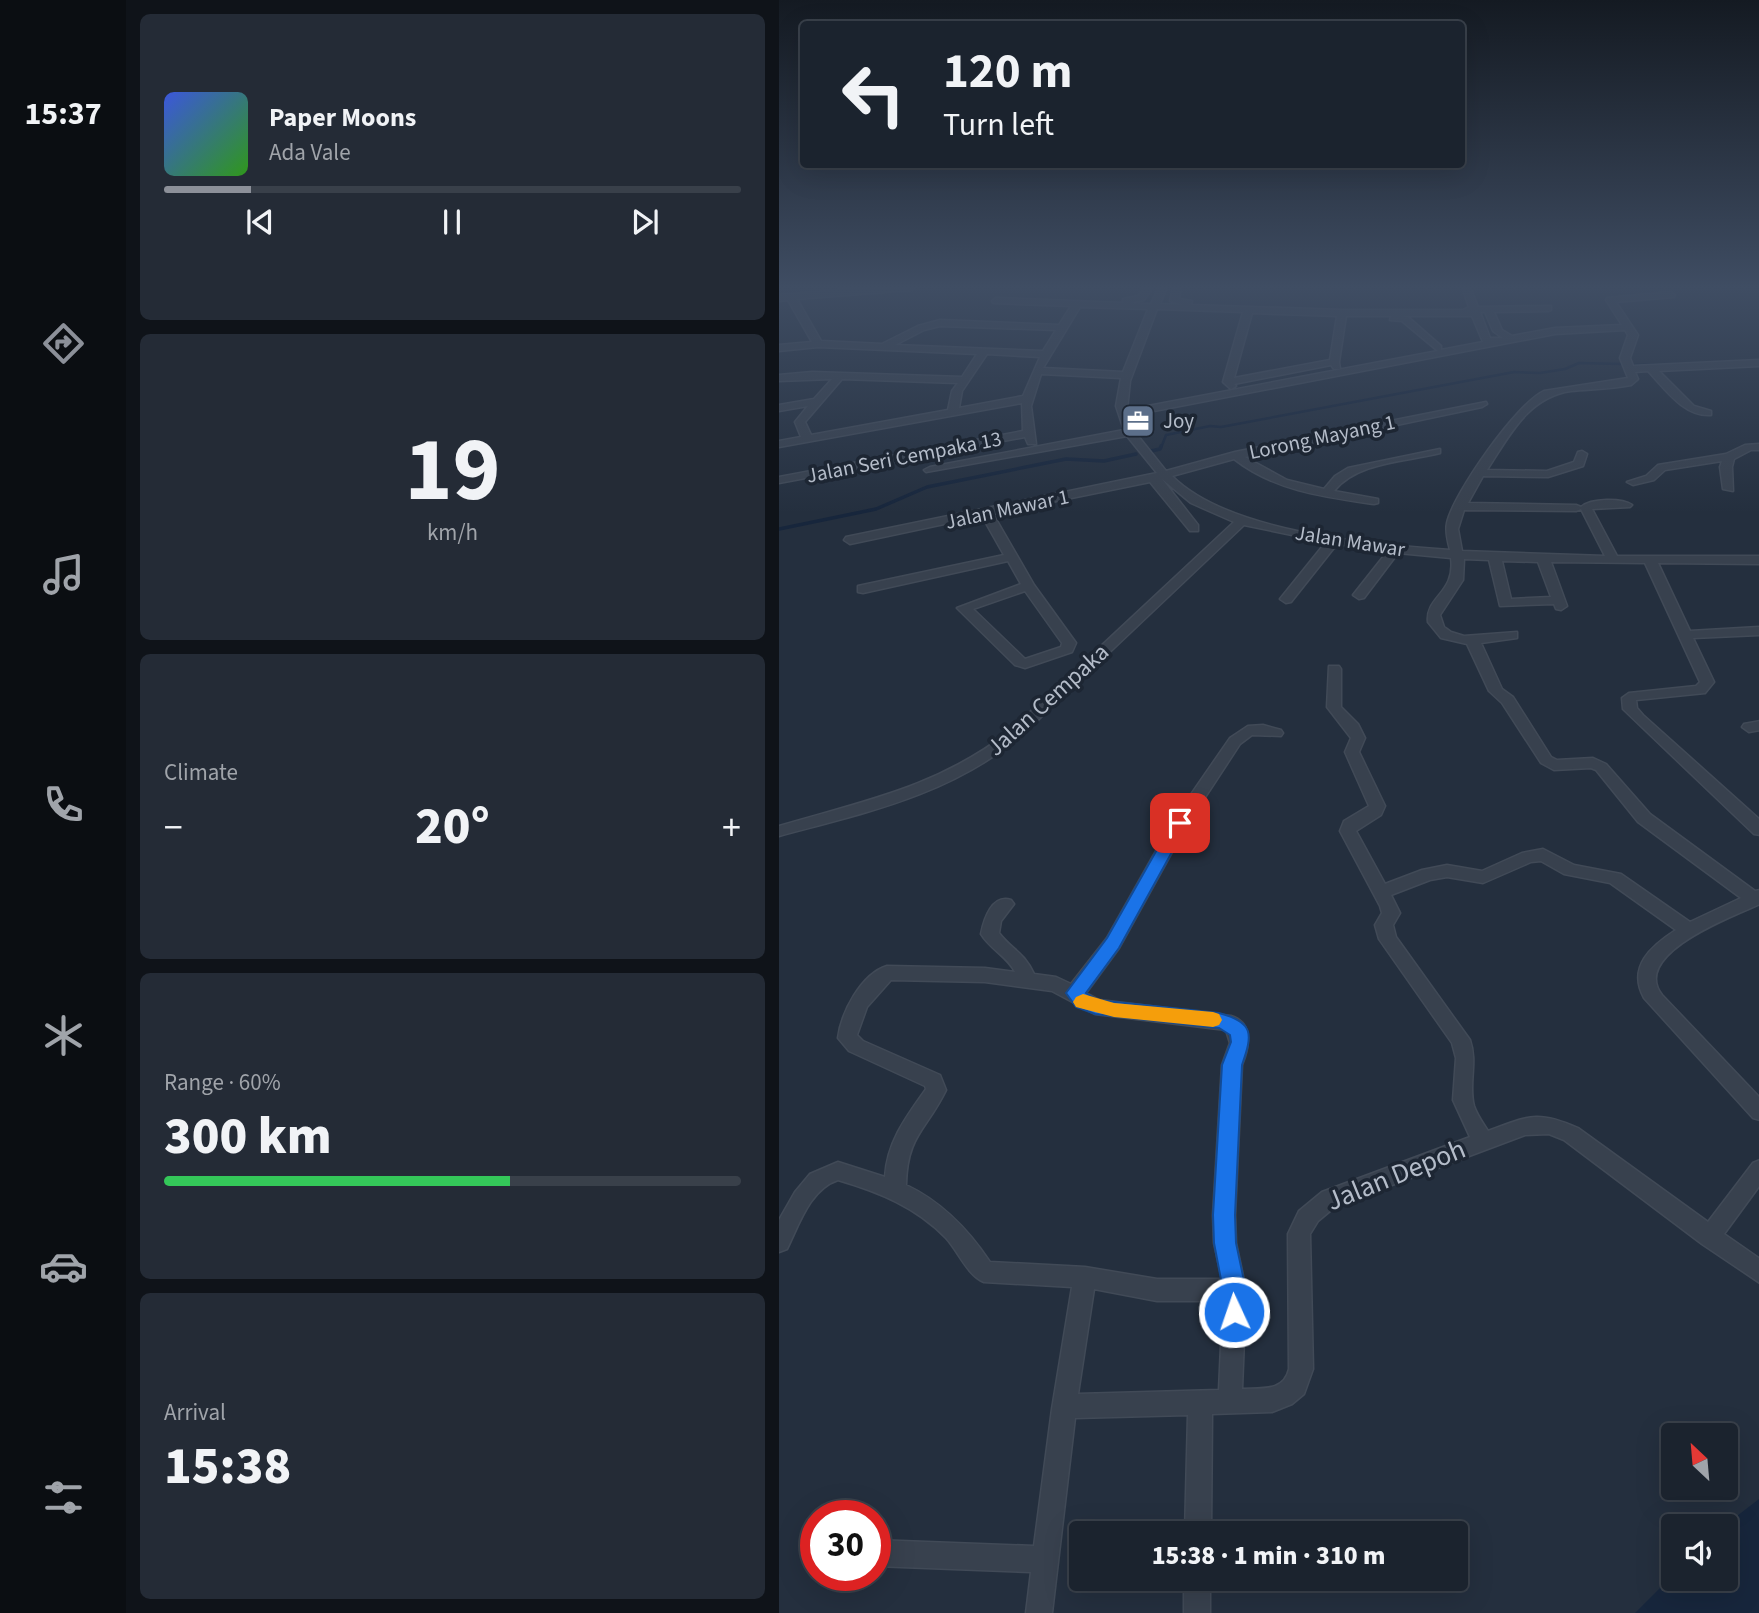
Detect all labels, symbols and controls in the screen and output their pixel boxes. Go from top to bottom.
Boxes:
text: 120 m [943,37,1072,107]
icon: left [828,49,919,140]
text: 15:37 [24,91,102,137]
text: Paper Moons [269,99,416,136]
text: Turn left [943,102,1054,148]
text: Ada Vale [269,136,351,169]
icon: previous [241,203,279,241]
icon: pause [433,203,471,241]
icon: next [626,203,664,241]
icon: directions [39,319,88,368]
office icon: Joy [1119,402,1157,440]
text: 19 [404,406,501,535]
place label: Joy [1163,406,1194,436]
street label: Lorong Mayang 1 [1246,407,1398,467]
street label: Jalan Seri Cempaka 13 [804,423,1004,491]
street label: Jalan Mawar 1 [942,481,1072,537]
text: km/h [427,516,478,549]
street label: Jalan Mawar [1293,518,1408,565]
icon: music [39,550,88,599]
street label: Jalan Cempaka [979,635,1117,765]
text: Climate [164,756,238,789]
icon: phone [39,780,88,829]
text: 20° [415,790,490,864]
pin [1150,793,1210,853]
text: − [164,801,183,855]
text: + [722,801,741,855]
icon: arrive [1161,804,1199,842]
icon: climate [39,1011,88,1060]
text: Range · 60% [164,1066,281,1099]
text: 300 km [164,1100,332,1174]
street label: Jalan Depoh [1320,1129,1472,1221]
icon: car [39,1242,88,1291]
position arrow [1197,1275,1271,1349]
text: Arrival [164,1396,226,1429]
north arrow [1661,1423,1738,1500]
map controls [1661,1423,1738,1591]
text: 15:38 [164,1430,291,1504]
icon: filters [39,1473,88,1522]
speed limit sign: 30 [800,1500,891,1591]
button: sound [1661,1514,1738,1591]
text: 15:38 · 1 min · 310 m [1152,1537,1385,1574]

